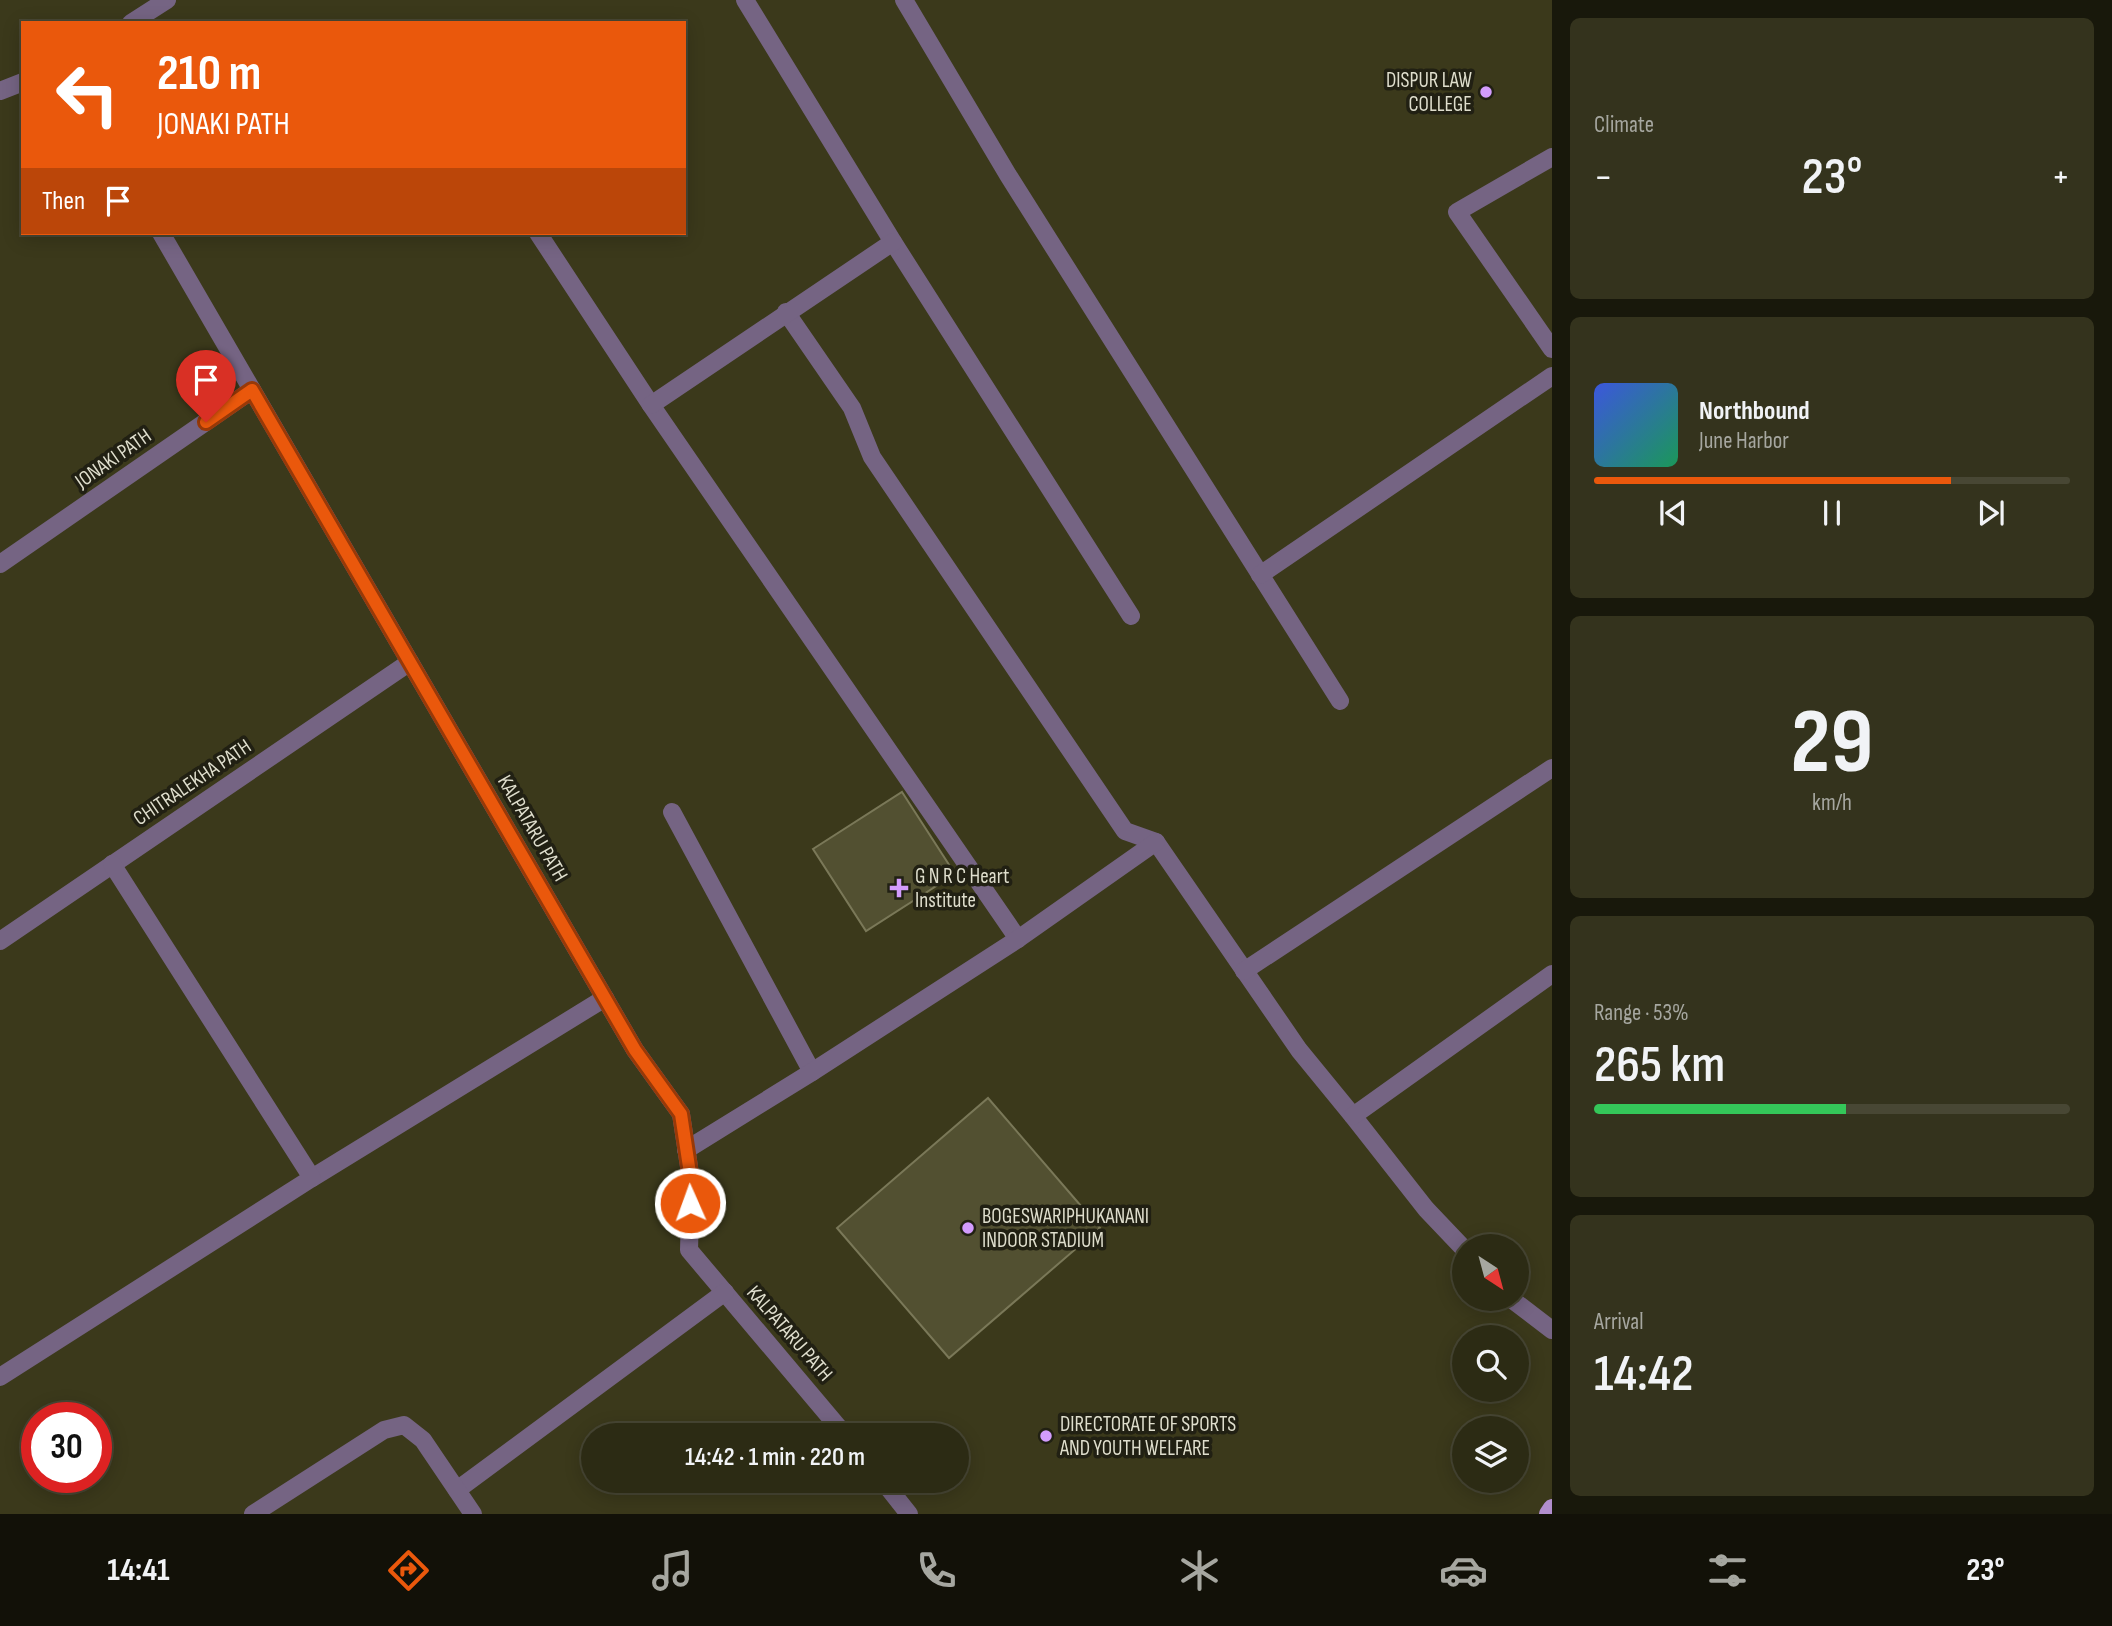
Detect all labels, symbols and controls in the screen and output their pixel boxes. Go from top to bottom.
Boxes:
text: 210 m [157,45,261,104]
icon: left [42,49,133,140]
place label: DISPUR LAW COLLEGE [1386,68,1472,117]
marker: DISPUR LAW COLLEGE [1478,84,1494,100]
text: JONAKI PATH [157,105,290,144]
text: Climate [1594,111,1654,139]
text: 23° [1802,146,1862,209]
text: − [1594,155,1613,200]
text: + [2051,155,2070,200]
icon: arrive [99,182,137,220]
text: Then [42,186,85,217]
pin [176,350,236,422]
icon: arrive [187,361,225,399]
text: Northbound [1699,396,1810,427]
street label: JONAKI PATH [70,423,156,494]
text: June Harbor [1699,427,1789,455]
icon: previous [1654,494,1692,532]
icon: pause [1813,494,1851,532]
icon: next [1972,494,2010,532]
text: 29 [1791,689,1874,798]
street label: CHITRALEKHA PATH [129,734,256,831]
street label: KALPATARU PATH [492,771,573,886]
text: km/h [1812,789,1852,817]
place label: G N R C Heart Institute [915,864,1009,913]
marker: G N R C Heart Institute [889,878,909,898]
text: Range · 53% [1594,999,1689,1027]
text: 265 km [1594,1034,1725,1097]
position arrow [653,1166,727,1240]
place label: BOGESWARIPHUKANANI INDOOR STADIUM [982,1204,1149,1253]
marker: BOGESWARIPHUKANANI INDOOR STADIUM [960,1220,976,1236]
north arrow [1452,1234,1530,1311]
map controls [1452,1234,1529,1493]
street label: KALPATARU PATH [741,1280,838,1386]
text: Arrival [1594,1308,1643,1336]
button: search [1452,1325,1529,1402]
text: 14:42 [1594,1343,1693,1406]
speed limit sign: 30 [21,1402,112,1493]
place label: DIRECTORATE OF SPORTS AND YOUTH WELFARE [1059,1412,1236,1461]
button: layers [1452,1416,1529,1493]
marker: DIRECTORATE OF SPORTS AND YOUTH WELFARE [1038,1428,1054,1444]
text: 14:42 · 1 min · 220 m [685,1442,865,1473]
icon: directions [384,1546,433,1595]
icon: music [648,1546,697,1595]
icon: phone [912,1546,961,1595]
icon: climate [1175,1546,1224,1595]
icon: car [1439,1546,1488,1595]
icon: filters [1703,1546,1752,1595]
text: 14:41 [107,1551,170,1590]
text: 23° [1966,1551,2005,1590]

